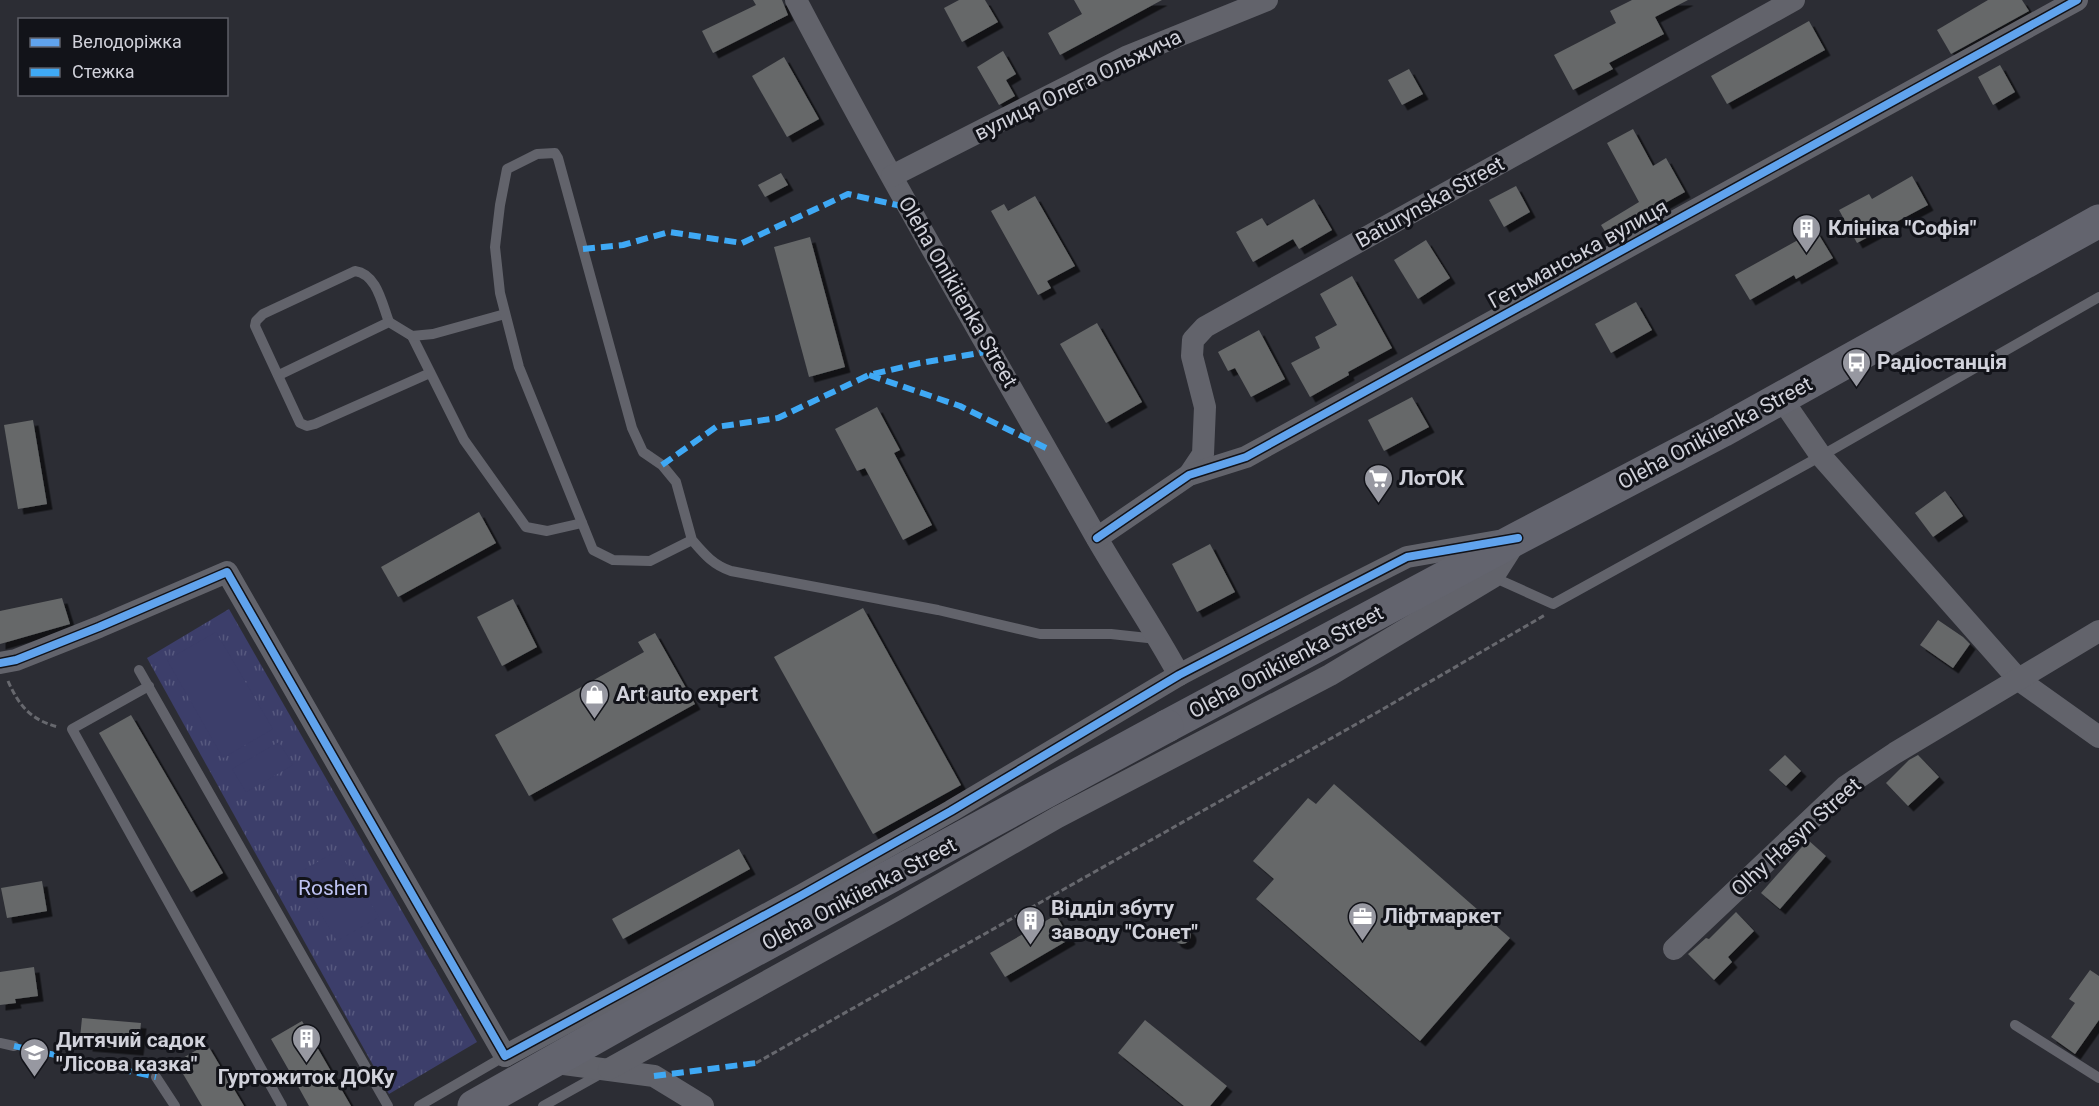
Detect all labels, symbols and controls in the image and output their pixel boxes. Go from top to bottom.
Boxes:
legend [18,18,228,96]
street label: вулиця Олега Ольжича [971,24,1185,146]
text: Велодоріжка [72,31,182,52]
text: Стежка [72,61,135,82]
street label: Baturynska Street [1352,151,1508,253]
street label: Oleha Onikiienka Street [894,192,1023,392]
street label: Гетьманська вулиця [1484,195,1672,313]
building icon: Клініка "Софія" [1791,212,1823,254]
place label: Клініка "Софія" [1828,216,1977,240]
bus stop icon: Радіостанція [1840,346,1872,388]
place label: Радіостанція [1877,350,2007,374]
street label: Oleha Onikiienka Street [1614,372,1816,494]
supermarket icon: ЛотОК [1362,462,1394,504]
place label: ЛотОК [1399,466,1465,490]
street label: Oleha Onikiienka Street [1185,601,1387,723]
shop icon: Art auto expert [579,678,611,720]
place label: Art auto expert [616,682,758,706]
street label: Olhy Hasyn Street [1726,773,1866,901]
street label: Oleha Onikiienka Street [758,833,960,955]
park label: Roshen [298,876,368,900]
place label: Відділ збуту заводу "Сонет" [1051,896,1198,944]
office icon: Ліфтмаркет [1346,900,1378,942]
building icon: Відділ збуту заводу "Сонет" [1014,904,1046,946]
place label: Ліфтмаркет [1383,904,1502,928]
building icon: Гуртожиток ДОКу [290,1022,322,1064]
place label: Дитячий садок "Лісова казка" [56,1028,206,1076]
school or university icon: Дитячий садок "Лісова казка" [19,1036,51,1078]
place label: Гуртожиток ДОКу [218,1065,395,1089]

